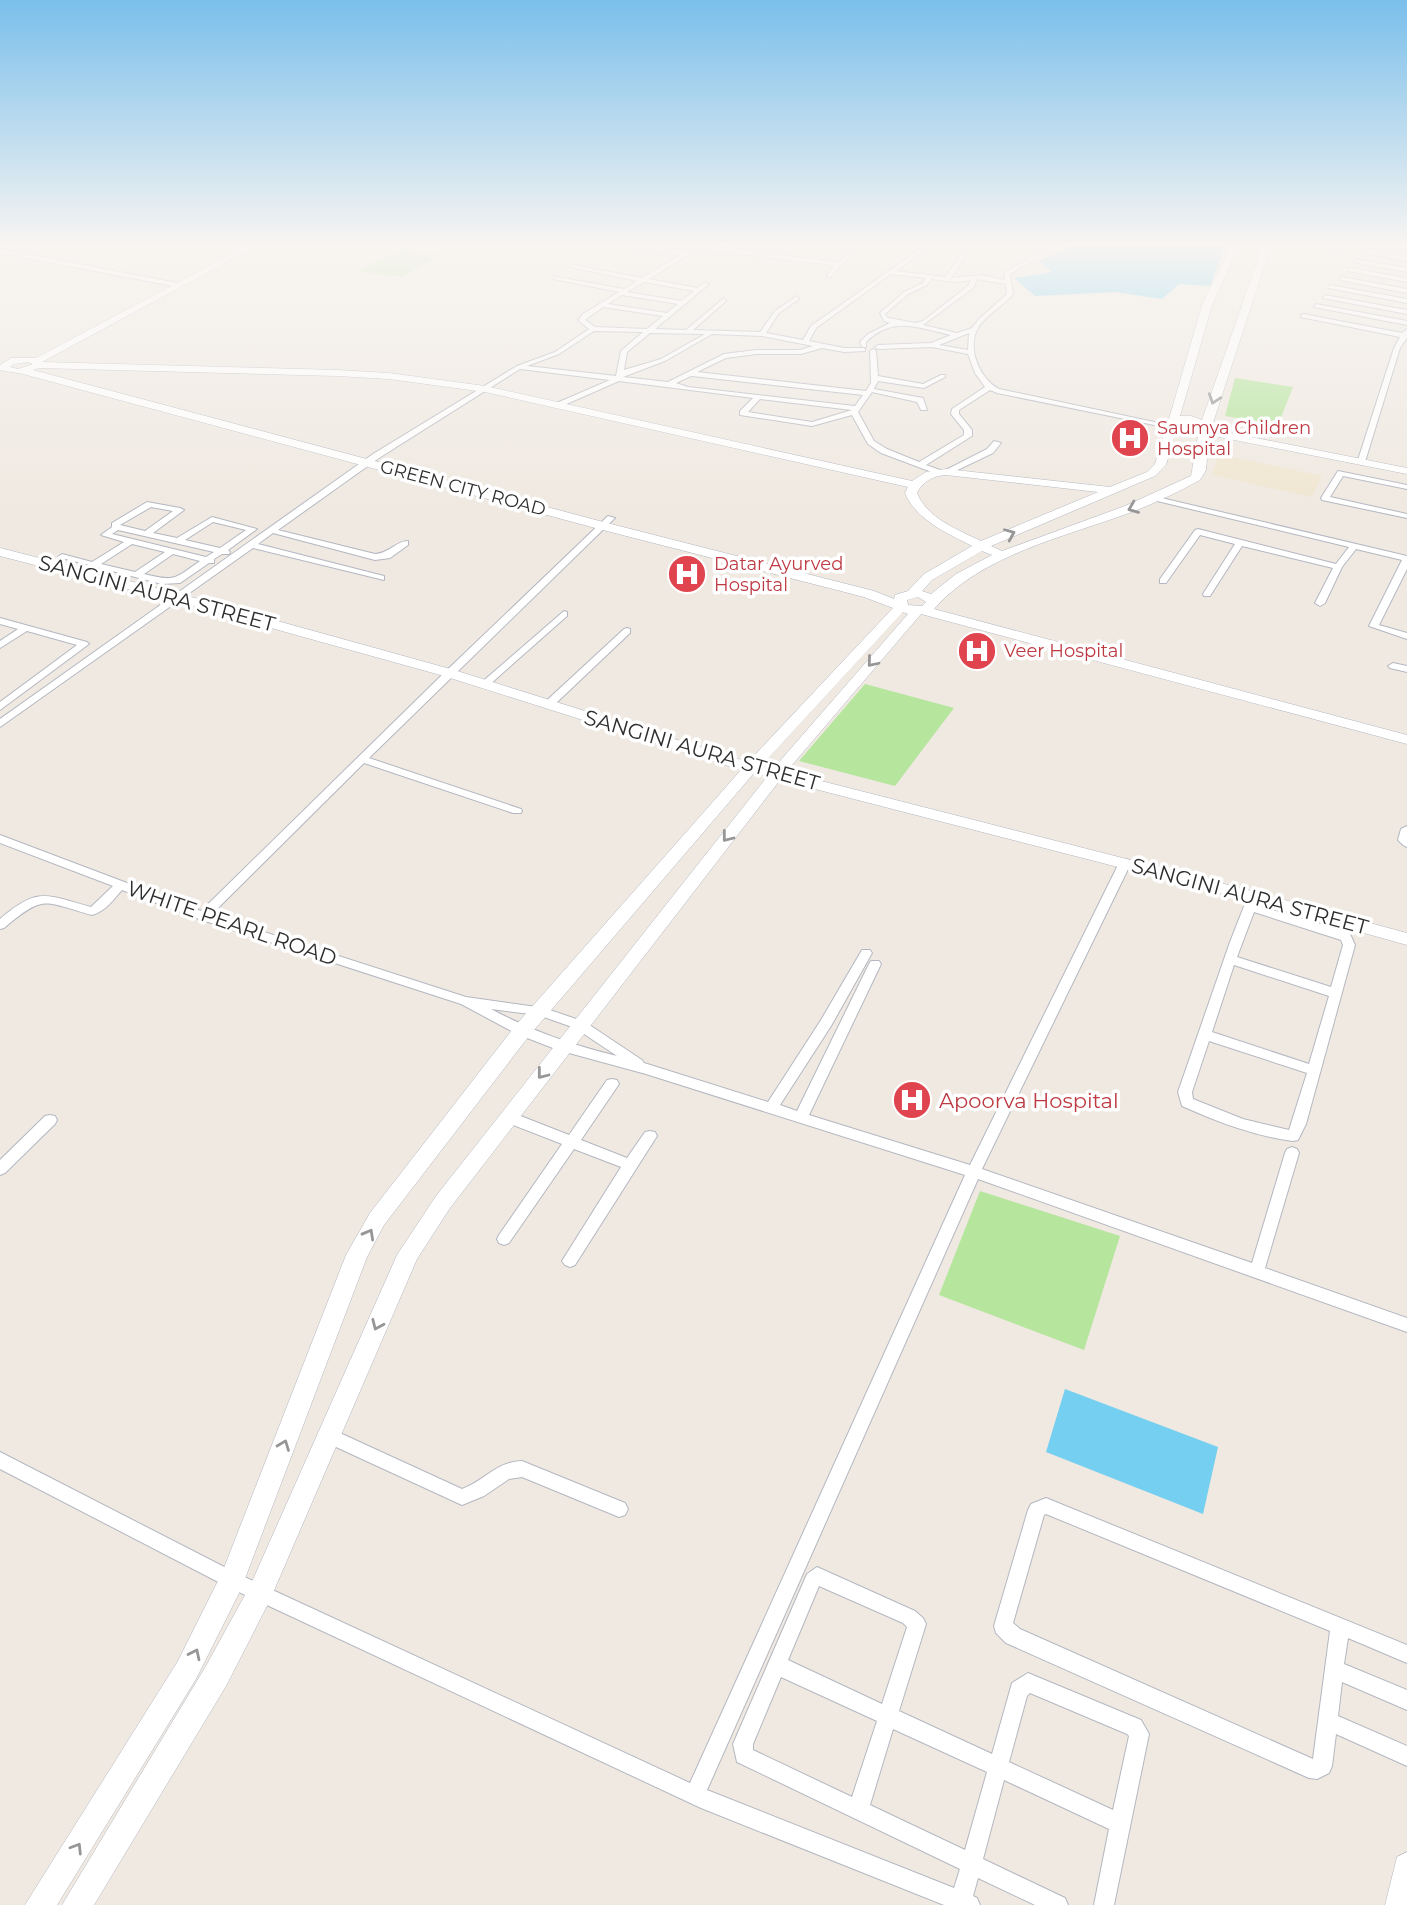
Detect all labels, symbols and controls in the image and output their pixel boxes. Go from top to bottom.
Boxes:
one-way arrow [1208,393,1222,405]
hospital icon: Saumya Children Hospital [1109,417,1151,459]
place label: Saumya Children Hospital [1157,417,1311,460]
street label: GREEN CITY ROAD [378,455,548,521]
one-way arrow [1128,500,1140,514]
one-way arrow [1003,529,1015,543]
street label: SANGINI AURA STREET [36,549,278,637]
hospital icon: Datar Ayurved Hospital [666,553,708,595]
place label: Datar Ayurved Hospital [714,553,843,596]
hospital icon: Veer Hospital [956,630,998,672]
place label: Veer Hospital [1004,640,1123,662]
one-way arrow [868,654,880,667]
street label: SANGINI AURA STREET [581,704,823,796]
one-way arrow [723,830,736,842]
street label: SANGINI AURA STREET [1129,852,1371,940]
street label: WHITE PEARL ROAD [124,875,340,971]
one-way arrow [537,1067,550,1079]
hospital icon: Apoorva Hospital [891,1079,933,1121]
place label: Apoorva Hospital [939,1088,1119,1113]
one-way arrow [361,1228,374,1241]
one-way arrow [371,1318,385,1330]
one-way arrow [276,1439,290,1451]
one-way arrow [187,1649,201,1661]
one-way arrow [69,1842,82,1855]

